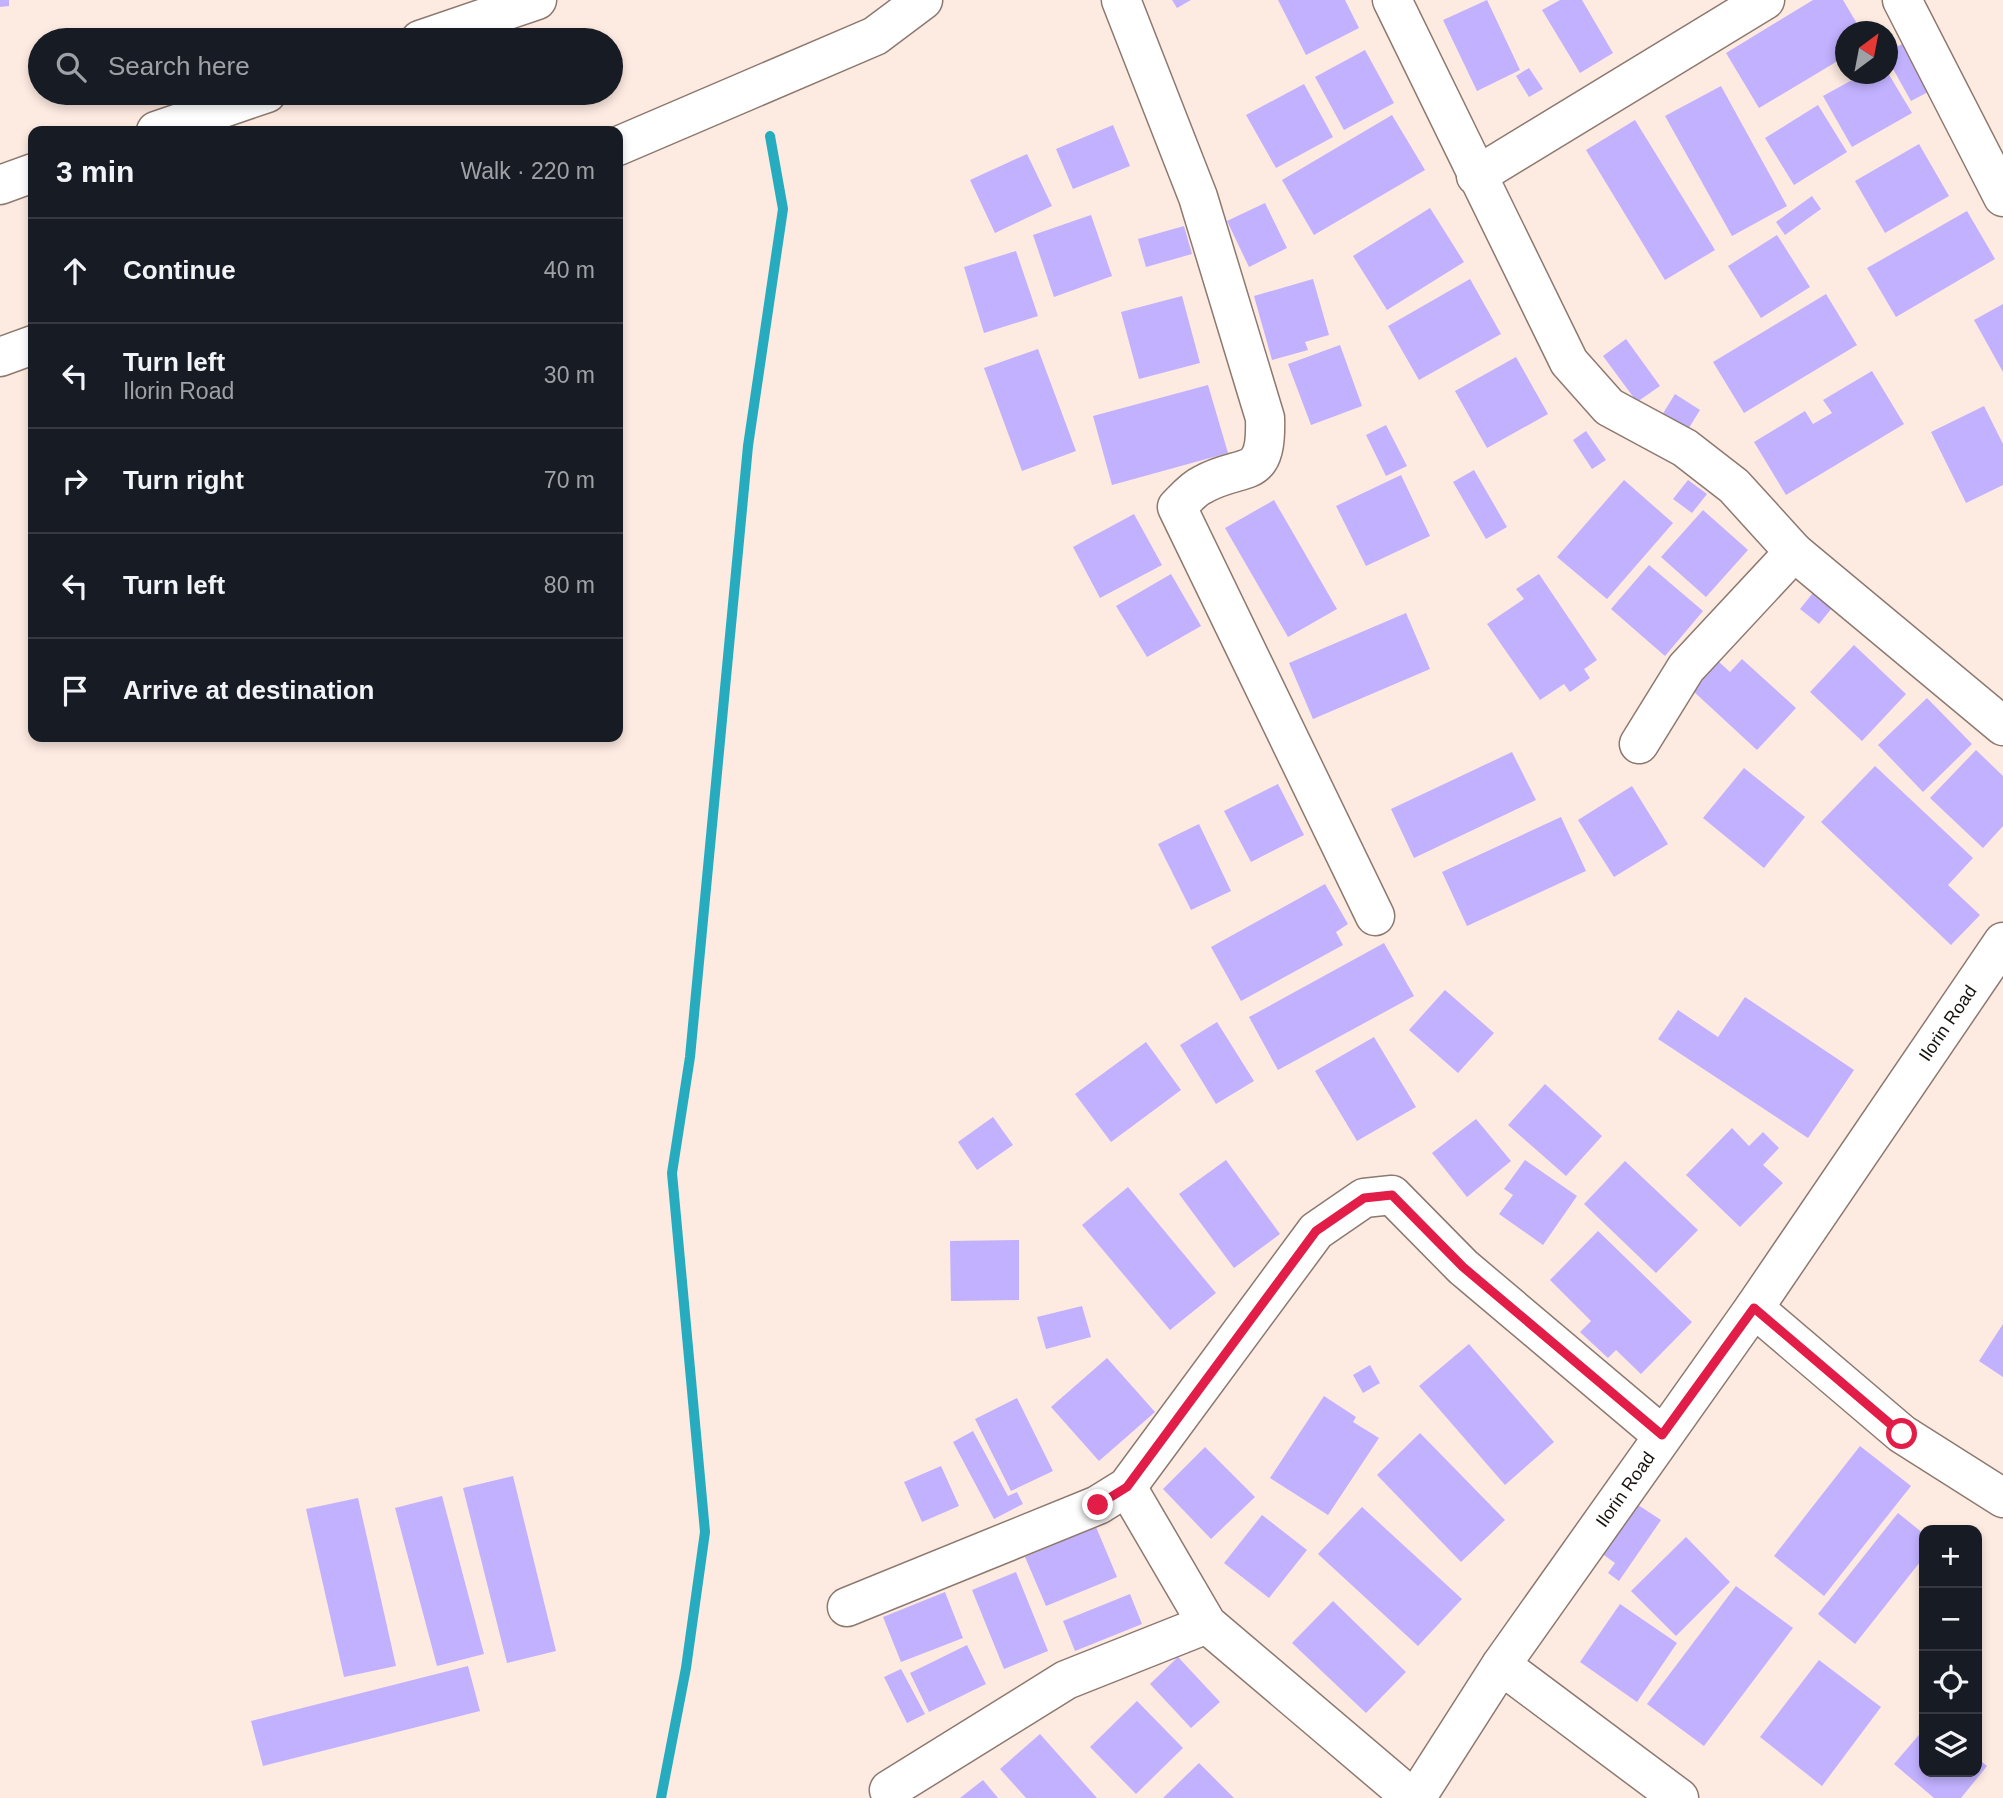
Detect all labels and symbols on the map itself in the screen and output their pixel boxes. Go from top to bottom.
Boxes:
north arrow [1835,21,1898,84]
street label: Ilorin Road [1915,981,1981,1065]
route start [1886,1418,1917,1449]
street label: Ilorin Road [1592,1448,1659,1531]
route end [1082,1489,1113,1520]

